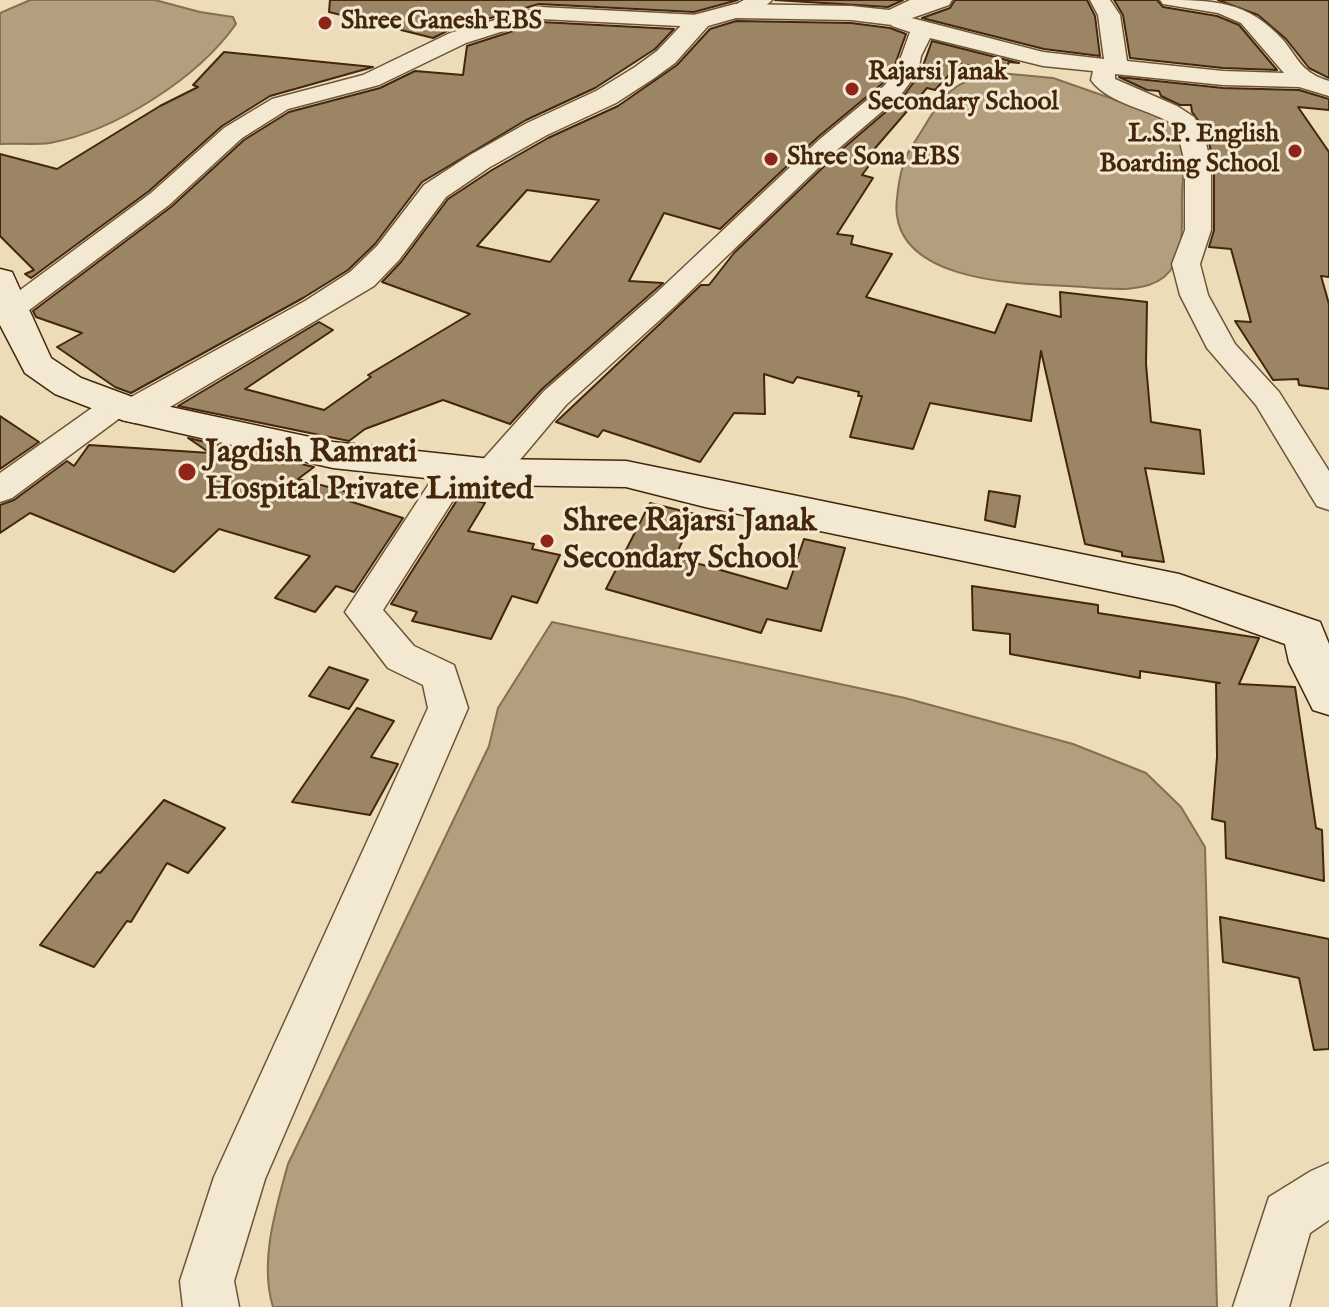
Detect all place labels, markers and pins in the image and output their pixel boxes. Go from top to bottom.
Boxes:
place label: Shree Ganesh EBS [341,7,542,39]
marker: Shree Ganesh EBS [316,14,334,32]
place label: Rajarsi Janak Secondary School [868,58,1059,120]
marker: Rajarsi Janak Secondary School [843,80,861,98]
place label: L.S.P. English Boarding School [1099,120,1279,182]
marker: L.S.P. English Boarding School [1286,142,1304,160]
place label: Shree Sona EBS [787,143,960,175]
marker: Shree Sona EBS [762,150,780,168]
place label: Jagdish Ramrati Hospital Private Limited [205,435,533,510]
marker: Jagdish Ramrati Hospital Private Limited [176,461,198,483]
place label: Shree Rajarsi Janak Secondary School [563,504,817,579]
marker: Shree Rajarsi Janak Secondary School [538,532,556,550]

